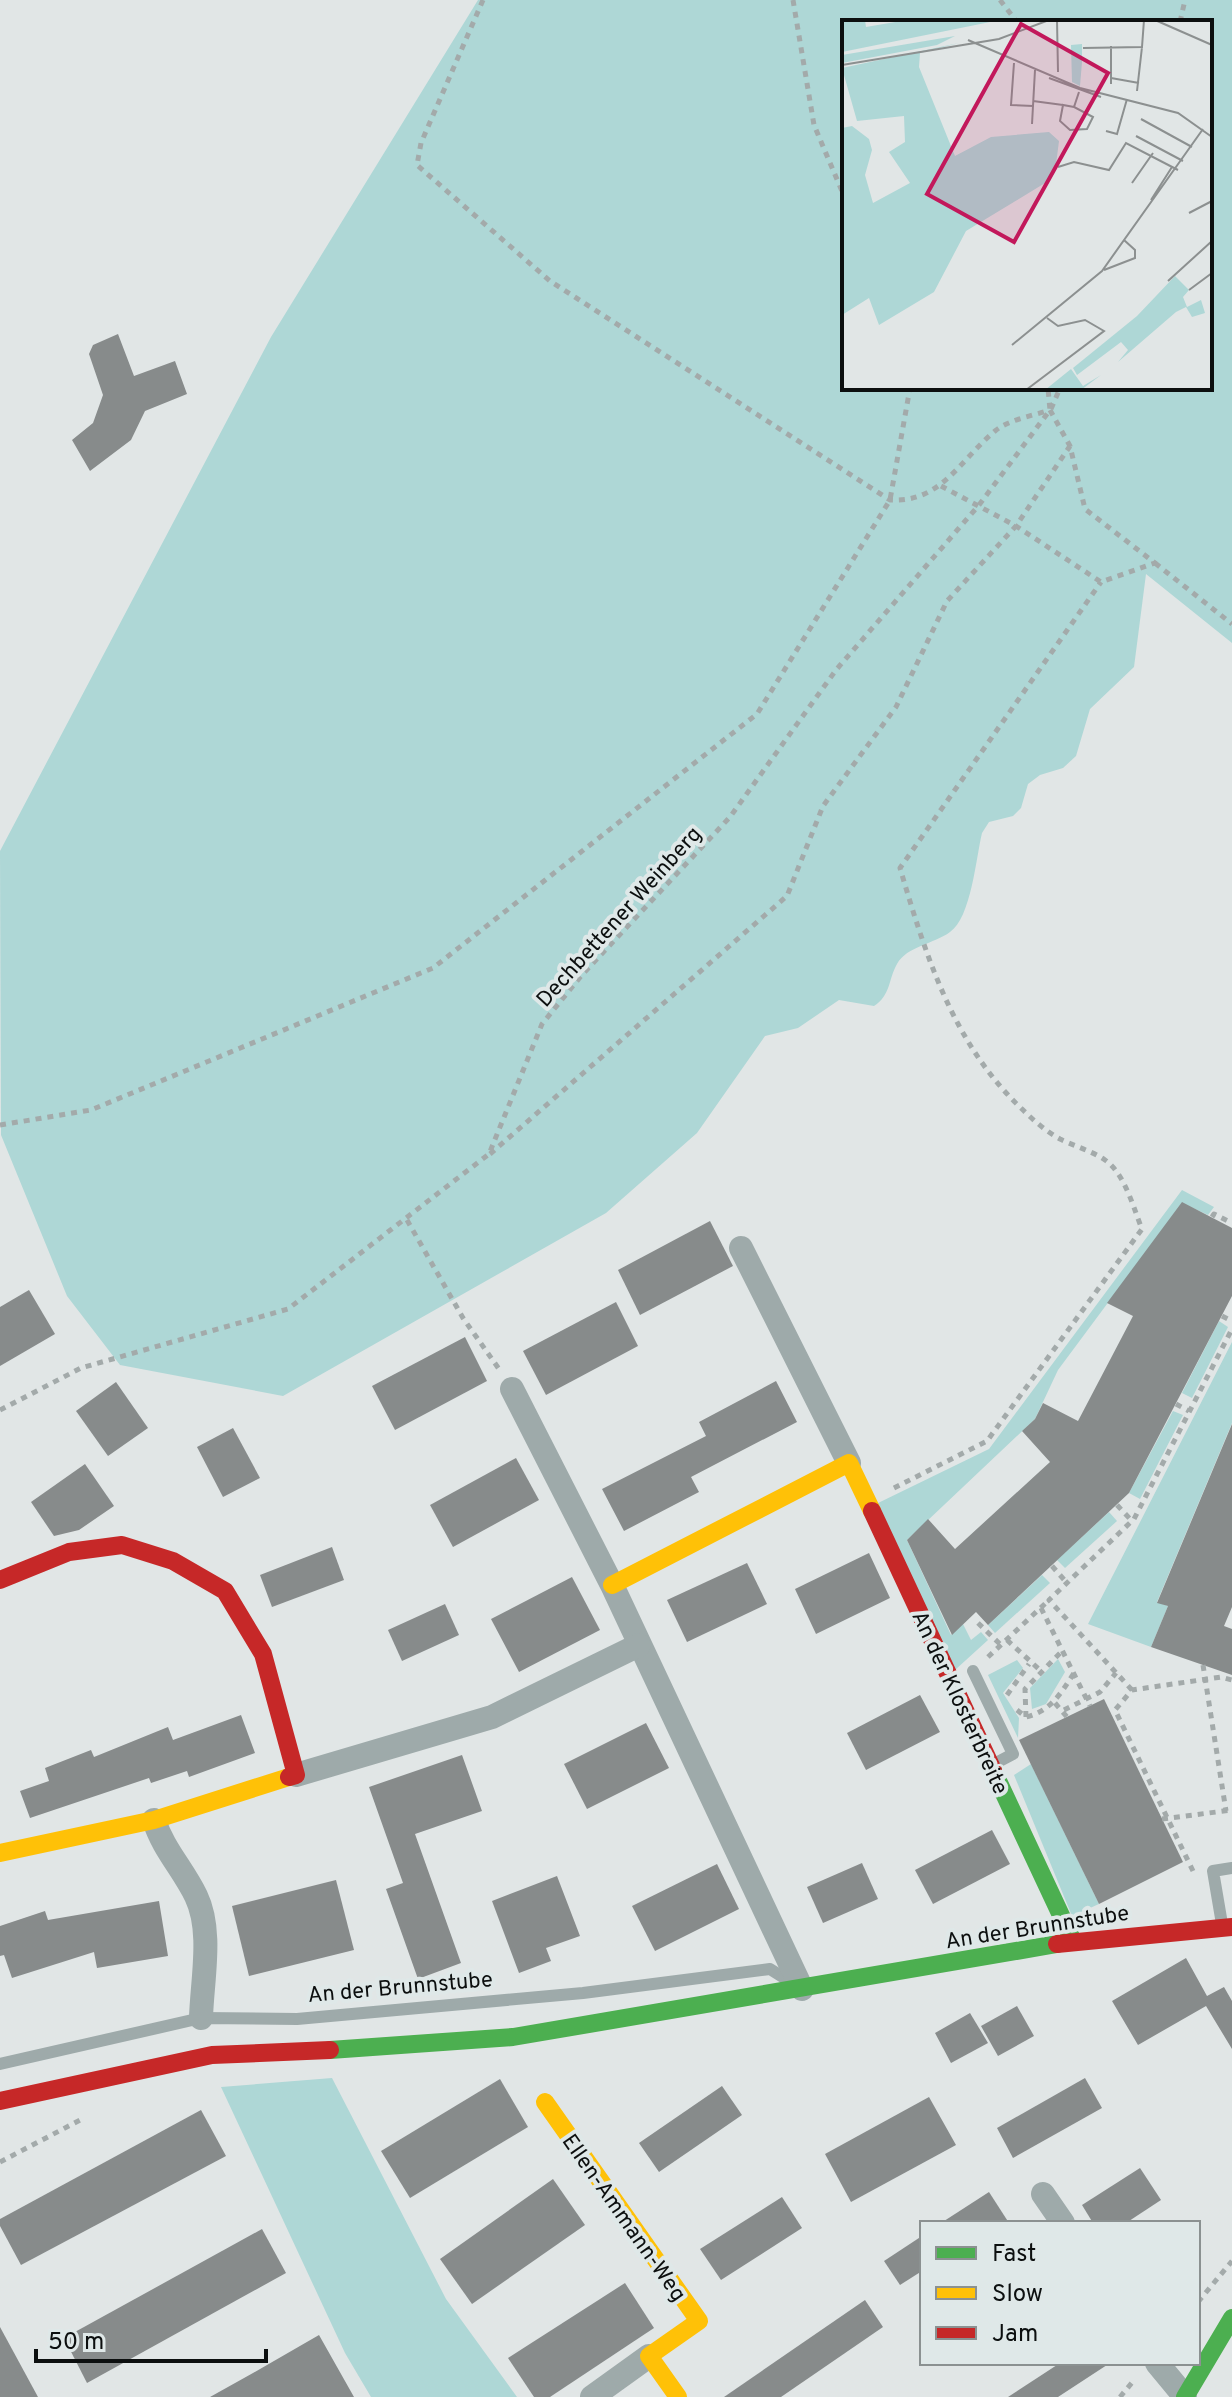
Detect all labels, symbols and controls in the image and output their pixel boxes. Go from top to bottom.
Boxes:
inset map [842,20,1212,390]
street label: Dechbettener Weinberg [532,822,708,1014]
street label: An der Klosterbreite [904,1607,1013,1799]
street label: An der Brunnstube [944,1901,1131,1956]
street label: An der Brunnstube [306,1967,494,2010]
street label: Ellen-Ammann-Weg [555,2130,691,2307]
legend [920,2221,1200,2365]
text: Fast [992,2240,1036,2270]
text: Slow [992,2280,1043,2310]
scale bar [36,2313,266,2363]
text: Jam [992,2320,1038,2350]
text: 50 m [48,2328,104,2358]

